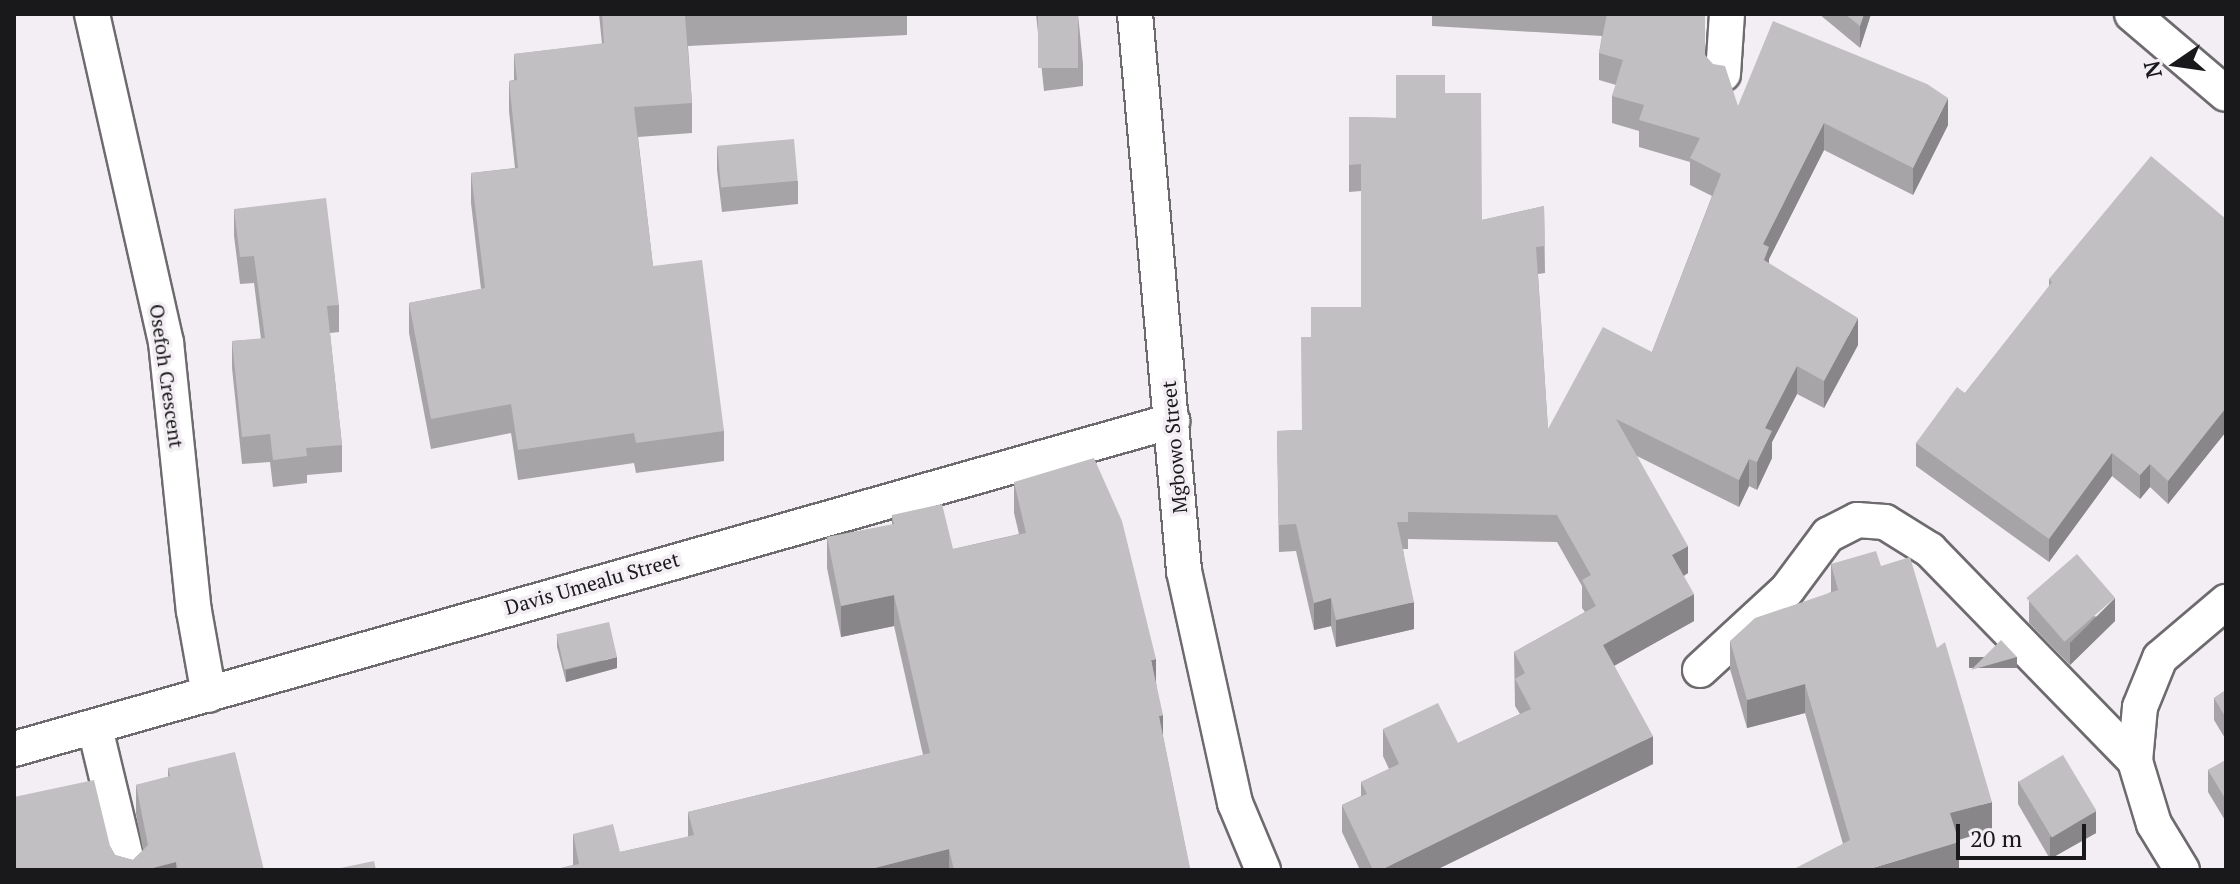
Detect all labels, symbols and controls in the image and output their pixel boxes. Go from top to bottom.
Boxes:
north arrow [2136,24,2216,104]
text: N [2136,58,2168,81]
street label: Osefoh Crescent [145,302,189,450]
street label: Mgbowo Street [1156,380,1192,514]
street label: Davis Umealu Street [502,547,682,619]
scale bar [1960,808,2090,858]
text: 20 m [1970,822,2022,854]

